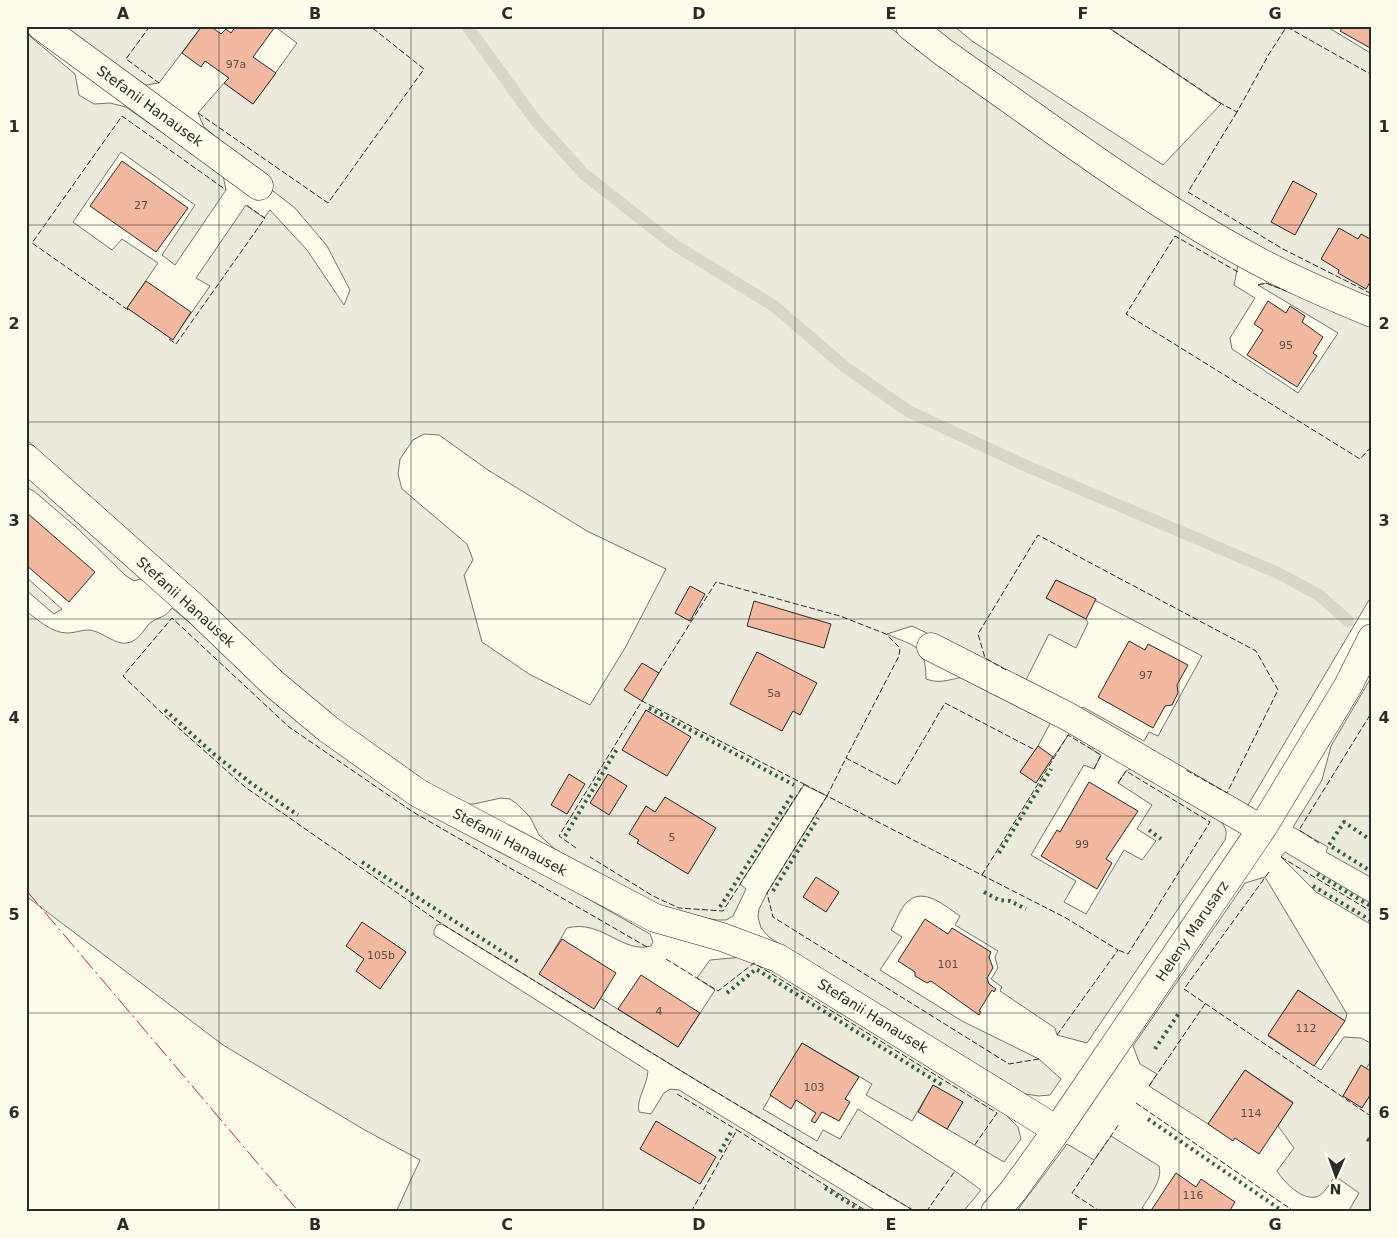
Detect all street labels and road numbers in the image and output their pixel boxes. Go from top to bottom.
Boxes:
street label: Stefanii Hanausek [94,62,207,150]
street label: Stefanii Hanausek [133,554,239,651]
street label: Stefanii Hanausek [450,805,571,879]
street label: Heleny Marusarz [1153,878,1231,984]
street label: Stefanii Hanausek [815,976,932,1057]

